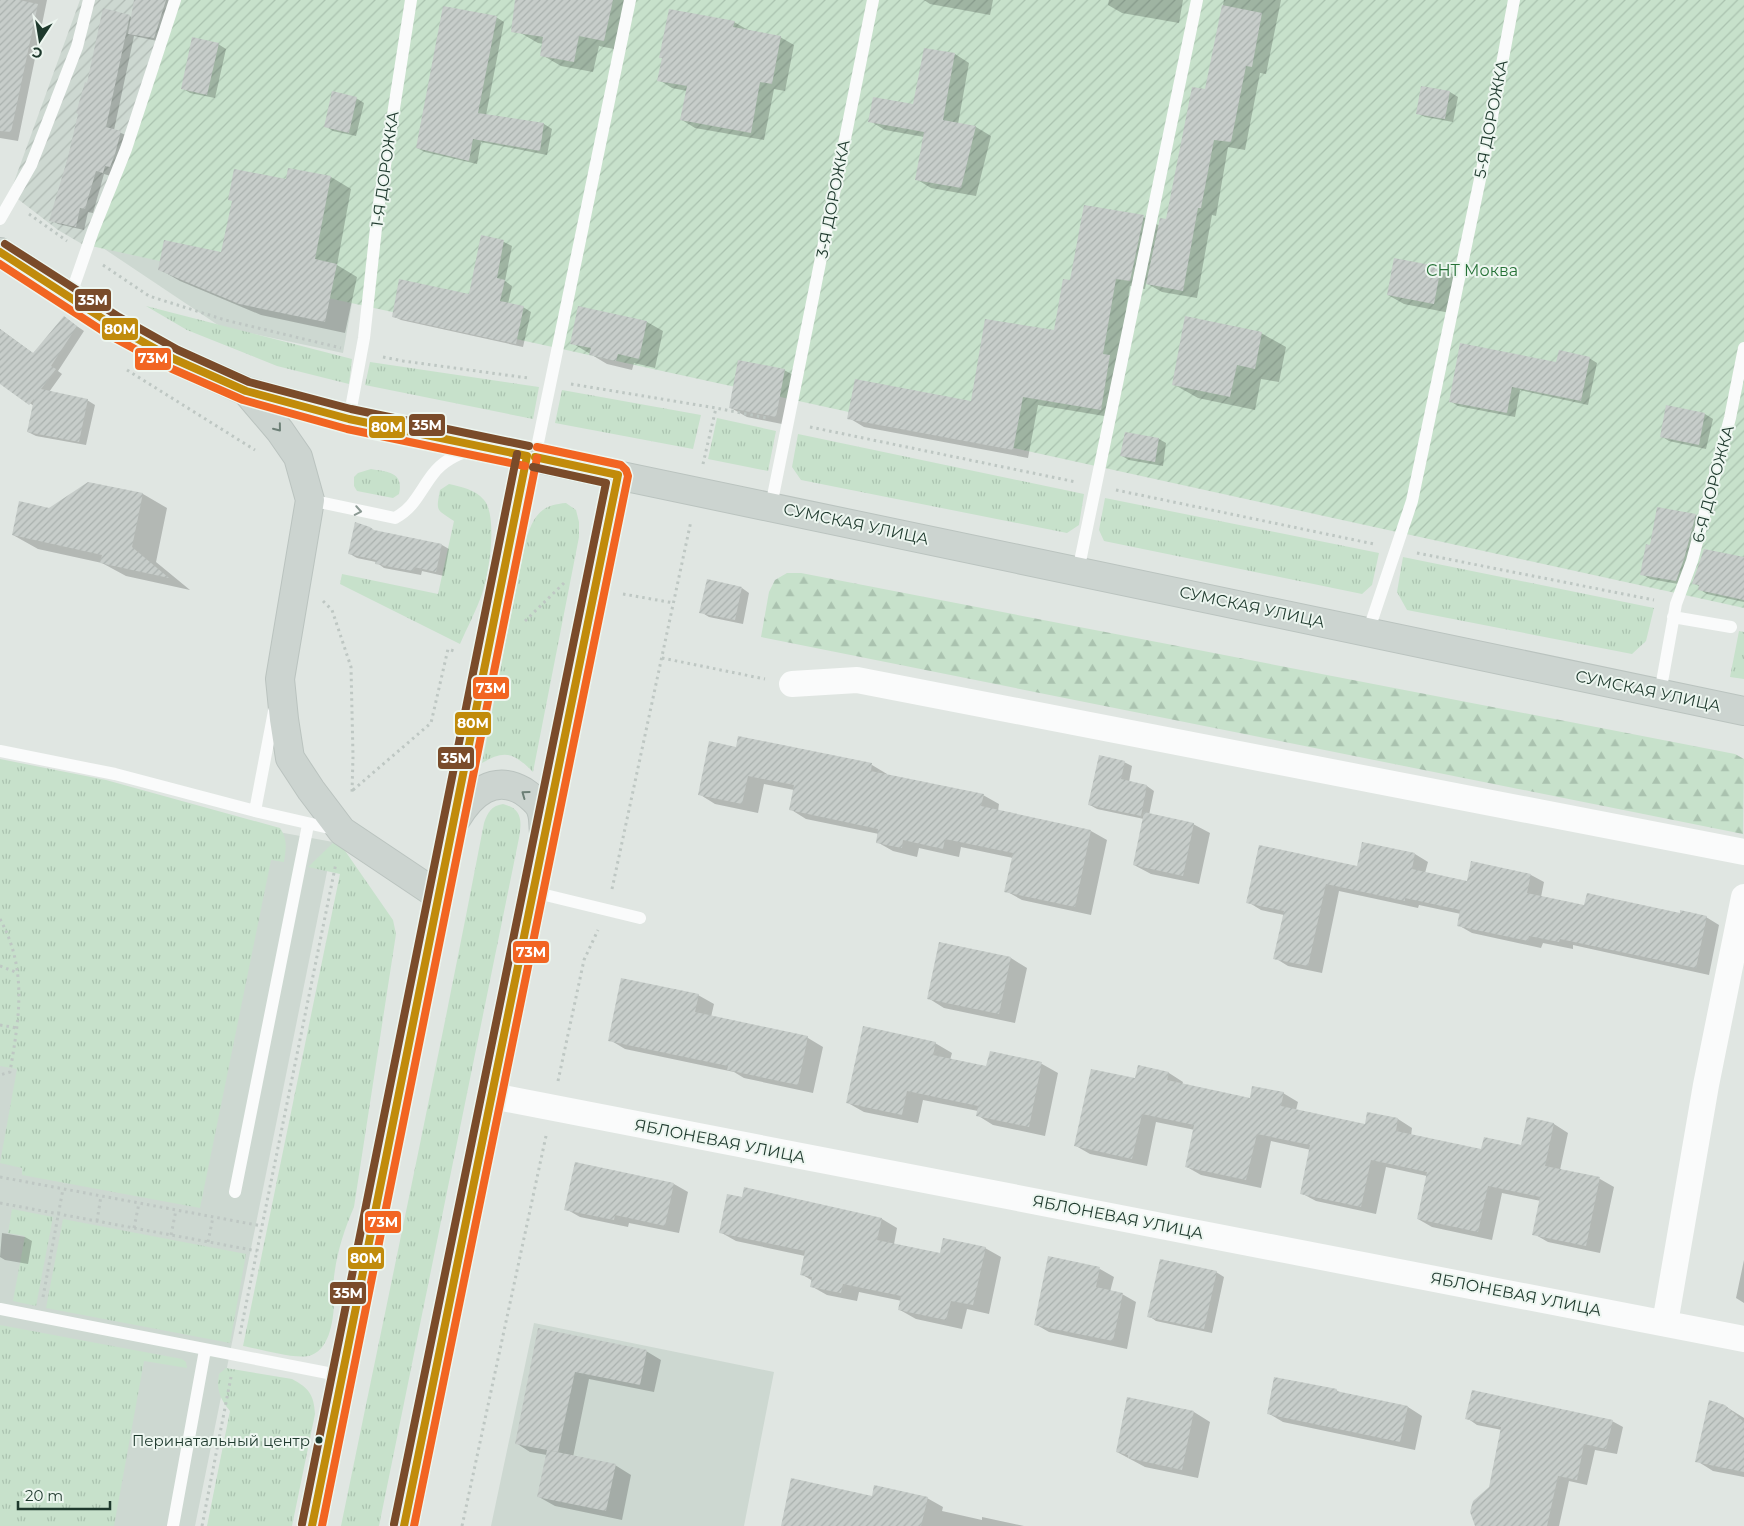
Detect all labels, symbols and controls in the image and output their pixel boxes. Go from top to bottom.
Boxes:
north arrow [15,15,65,65]
text: С [30,43,44,63]
street label: 5-Я ДОРОЖКА [1470,58,1512,180]
street label: 1-Я ДОРОЖКА [367,110,403,228]
street label: 3-Я ДОРОЖКА [812,138,854,260]
park label: СНТ Моква [1426,261,1518,280]
line badge: 35М [74,288,112,312]
text: 35М [77,291,108,309]
line badge: 80М [101,317,139,341]
text: 80М [104,320,136,338]
line badge: 73М [134,347,172,371]
text: 73М [138,349,168,367]
line badge: 35М [408,413,446,437]
line badge: 80М [368,415,406,439]
text: 35М [411,416,442,434]
text: 80М [371,418,403,436]
one-way arrow [272,422,280,431]
street label: 6-Я ДОРОЖКА [1688,423,1738,545]
street label: СУМСКАЯ УЛИЦА [782,499,930,549]
one-way arrow [353,506,362,516]
street label: СУМСКАЯ УЛИЦА [1178,582,1326,632]
street label: СУМСКАЯ УЛИЦА [1574,666,1722,716]
line badge: 73М [472,676,510,700]
text: 73М [476,679,506,697]
line badge: 80М [454,711,492,736]
text: 80М [457,714,489,732]
line badge: 35М [437,746,475,770]
text: 35М [440,749,471,767]
one-way arrow [521,791,531,800]
line badge: 73М [512,940,550,964]
text: 73М [516,943,546,961]
street label: ЯБЛОНЕВАЯ УЛИЦА [633,1115,807,1167]
street label: ЯБЛОНЕВАЯ УЛИЦА [1031,1191,1205,1243]
line badge: 73М [364,1210,402,1234]
text: 73М [368,1213,398,1231]
line badge: 80М [347,1246,385,1270]
text: 80М [350,1249,382,1267]
street label: ЯБЛОНЕВАЯ УЛИЦА [1429,1268,1603,1320]
line badge: 35М [329,1281,367,1305]
text: 35М [332,1284,363,1302]
place label: Перинатальный центр [132,1431,310,1450]
marker: Перинатальный центр [314,1435,324,1445]
scale bar [18,1478,110,1510]
text: 20 m [25,1486,63,1505]

